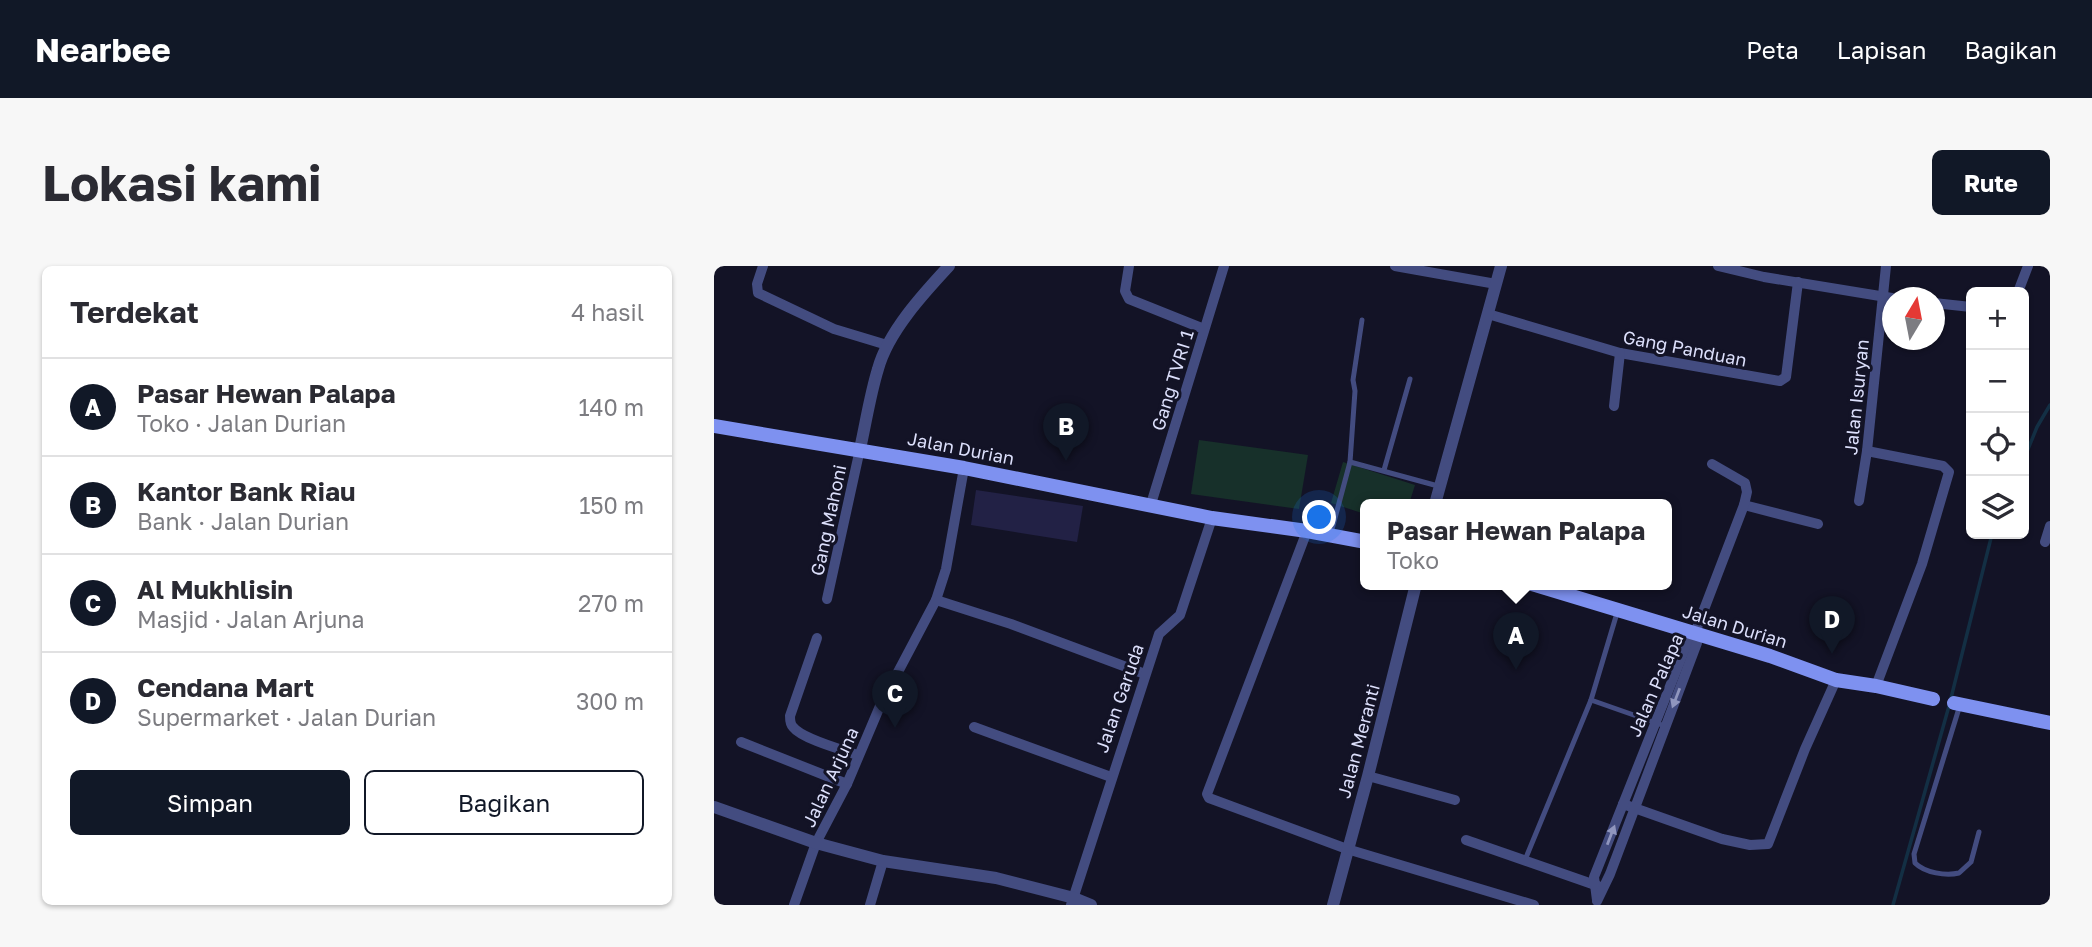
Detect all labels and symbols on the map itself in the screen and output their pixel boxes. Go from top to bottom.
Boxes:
north arrow [1882,287,1945,350]
street label: Gang Panduan [1621,325,1749,371]
street label: Gang TVRI 1 [1146,327,1198,433]
street label: Jalan Isuryan [1839,338,1873,456]
pin: B [1043,403,1089,461]
street label: Jalan Durian [906,427,1016,469]
street label: Gang Mahoni [806,462,850,578]
your location [1302,500,1336,534]
pin: D [1809,596,1855,654]
street label: Jalan Durian [1680,600,1790,652]
pin: A [1493,612,1539,670]
street label: Jalan Palapa [1622,630,1688,740]
street label: Jalan Garuda [1090,641,1148,755]
pin: C [872,670,918,728]
street label: Jalan Meranti [1332,681,1384,801]
one-way arrow [1670,687,1681,708]
street label: Jalan Arjuna [797,724,863,830]
one-way arrow [1605,824,1616,845]

